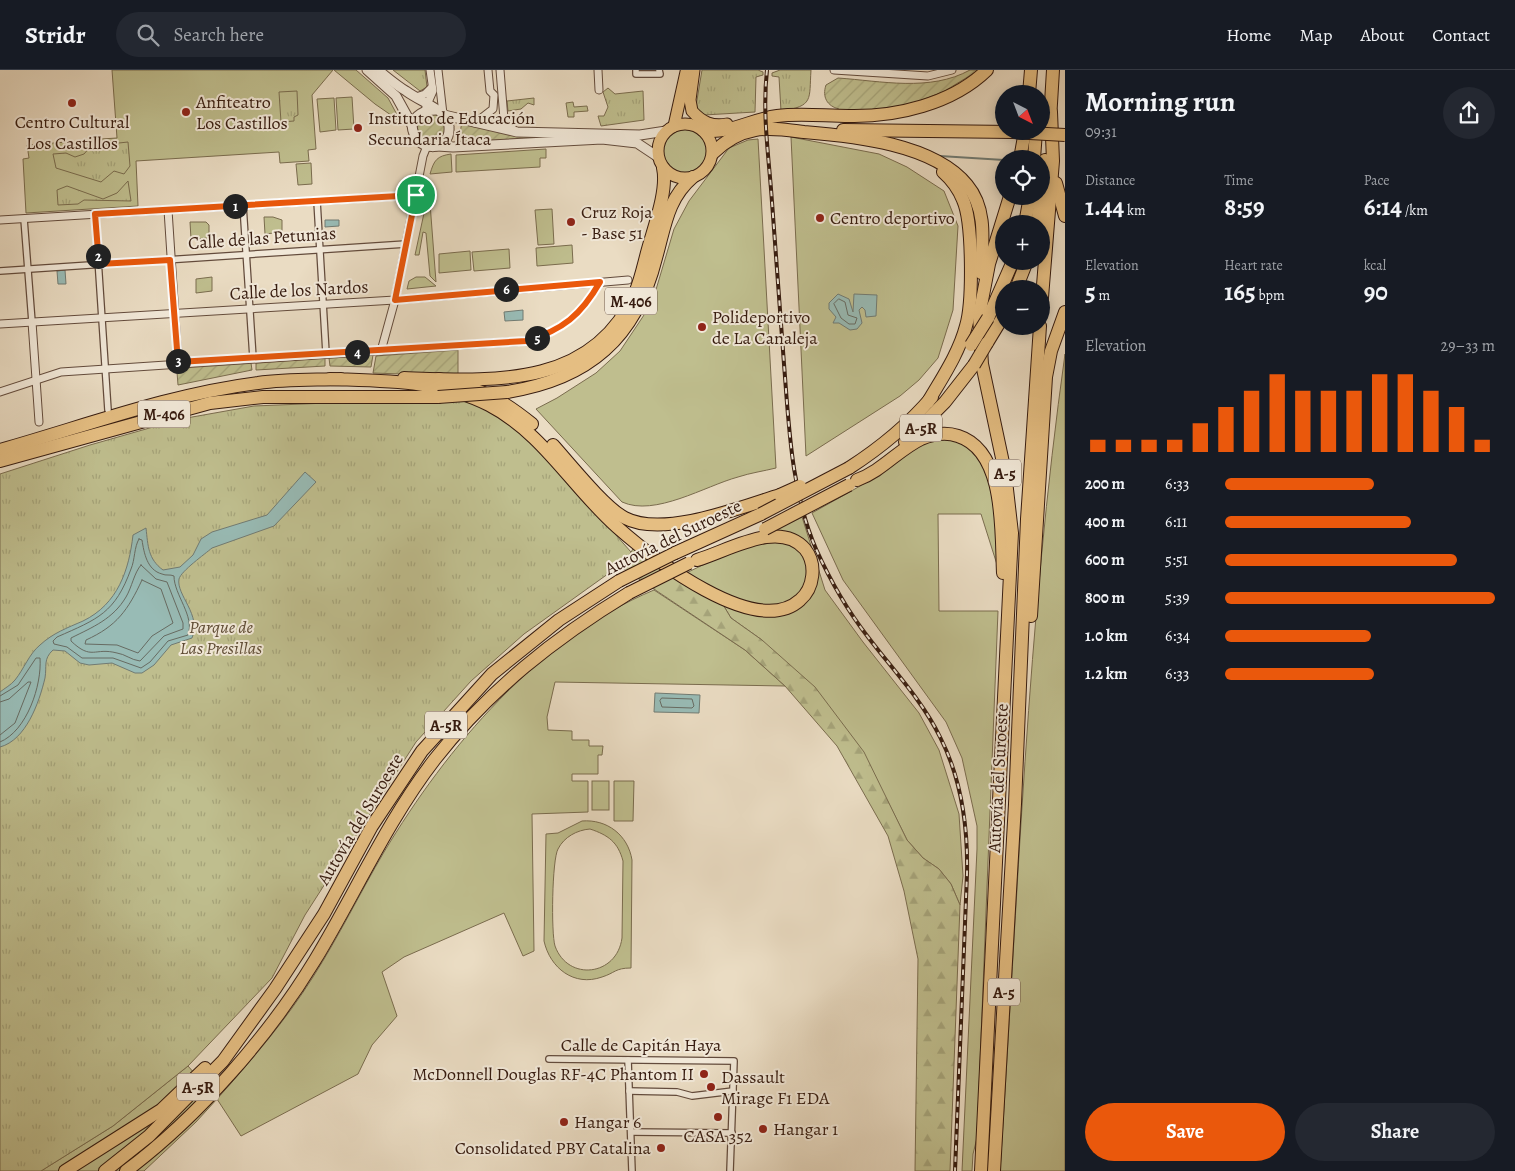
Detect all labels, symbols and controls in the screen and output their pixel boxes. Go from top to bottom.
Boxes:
search box [116,12,466,57]
text: Stridr [25,19,86,51]
icon: search [134,21,162,49]
text: Search here [174,22,264,48]
text: Home [1226,23,1271,47]
text: Map [1299,23,1332,47]
text: About [1360,23,1404,47]
text: Contact [1432,23,1490,47]
text: Morning run [1085,83,1235,121]
north arrow [995,85,1050,140]
map controls [995,85,1050,335]
button: share [1443,87,1495,139]
place label: Anfiteatro Los Castillos [195,90,288,135]
marker: Centro Cultural Los Castillos [66,97,78,109]
marker: Anfiteatro Los Castillos [180,106,192,118]
place label: Instituto de Educación Secundaria Ítaca [368,106,535,151]
place label: Centro Cultural Los Castillos [15,110,130,155]
text: 09:31 [1085,121,1117,143]
marker: Instituto de Educación Secundaria Ítaca [352,122,364,134]
button: locate [995,150,1050,205]
text: Distance [1085,171,1135,190]
text: Time [1224,171,1253,190]
text: Pace [1364,171,1390,190]
pin [395,174,437,216]
icon: arrive [402,181,430,209]
text: 1.44 [1085,190,1124,224]
text: 8:59 [1224,190,1265,224]
text: 6:14 [1364,190,1402,224]
pin: 1 [222,194,248,218]
text: 1 [233,197,238,216]
place label: Cruz Roja - Base 51 [581,200,653,245]
text: km [1124,201,1146,220]
text: /km [1402,201,1428,220]
place label: Centro deportivo [830,206,955,230]
marker: Centro deportivo [814,212,826,224]
button: + [995,215,1050,270]
marker: Cruz Roja - Base 51 [565,216,577,228]
street label: Calle de las Petunias [187,221,337,255]
pin: 2 [86,244,110,268]
text: 2 [95,247,102,266]
text: Elevation [1085,256,1139,275]
text: Heart rate [1224,256,1283,275]
text: kcal [1364,256,1386,275]
street label: Calle de los Nardos [229,274,369,306]
text: 5 [1085,275,1096,309]
text: 165 [1224,275,1256,309]
text: 90 [1364,275,1388,309]
pin: 6 [494,276,518,302]
text: 6 [503,280,510,299]
button: − [995,280,1050,335]
text: m [1096,286,1110,305]
text: bpm [1256,286,1285,305]
road number: M-406 [605,288,657,315]
place label: Polideportivo de La Canaleja [712,305,818,350]
marker: Polideportivo de La Canaleja [696,321,708,333]
pin: 5 [524,326,550,350]
text: 5 [535,329,540,348]
text: Elevation [1085,335,1146,357]
text: 29–33 m [1441,335,1495,357]
pin: 4 [344,340,370,364]
text: 4 [354,343,361,362]
pin: 3 [166,348,190,374]
text: 3 [175,352,182,371]
road number: M-406 [138,400,190,428]
road number: A-5R [900,414,942,442]
road number: A-5 [989,459,1021,486]
text: 200 m [1085,473,1125,495]
text: 6:33 [1165,473,1190,495]
street label: Autovía del Suroeste [600,493,745,581]
text: 400 m [1085,511,1125,533]
text: 6:11 [1165,511,1187,533]
text: 600 m [1085,549,1125,571]
text: 5:51 [1165,549,1188,571]
text: 800 m [1085,587,1125,609]
text: 5:39 [1165,587,1190,609]
park label: Parque de Las Presillas [180,615,262,660]
text: 1.0 km [1085,625,1128,647]
text: 6:34 [1165,625,1190,647]
text: 1.2 km [1085,663,1127,685]
text: 6:33 [1165,663,1190,685]
street label: Autovía del Suroeste [982,703,1014,854]
road number: A-5R [425,712,467,738]
street label: Autovía del Suroeste [311,749,409,890]
road number: A-5 [988,979,1020,1006]
street label: Calle de Capitán Haya [561,1033,722,1057]
place label: McDonnell Douglas RF-4C Phantom II [412,1062,694,1086]
place label: Dassault Mirage F1 EDA [721,1065,830,1110]
marker: McDonnell Douglas RF-4C Phantom II [698,1068,710,1080]
road number: A-5R [177,1074,219,1100]
marker: Dassault Mirage F1 EDA [705,1081,717,1093]
button: Save [1085,1103,1285,1161]
button: Share [1295,1103,1495,1161]
place label: Hangar 6 [574,1110,641,1134]
marker: CASA 352 [712,1111,724,1123]
marker: Hangar 6 [558,1116,570,1128]
place label: Hangar 1 [773,1117,838,1141]
marker: Hangar 1 [757,1123,769,1135]
place label: CASA 352 [683,1124,753,1148]
place label: Consolidated PBY Catalina [455,1136,652,1160]
marker: Consolidated PBY Catalina [655,1142,667,1154]

